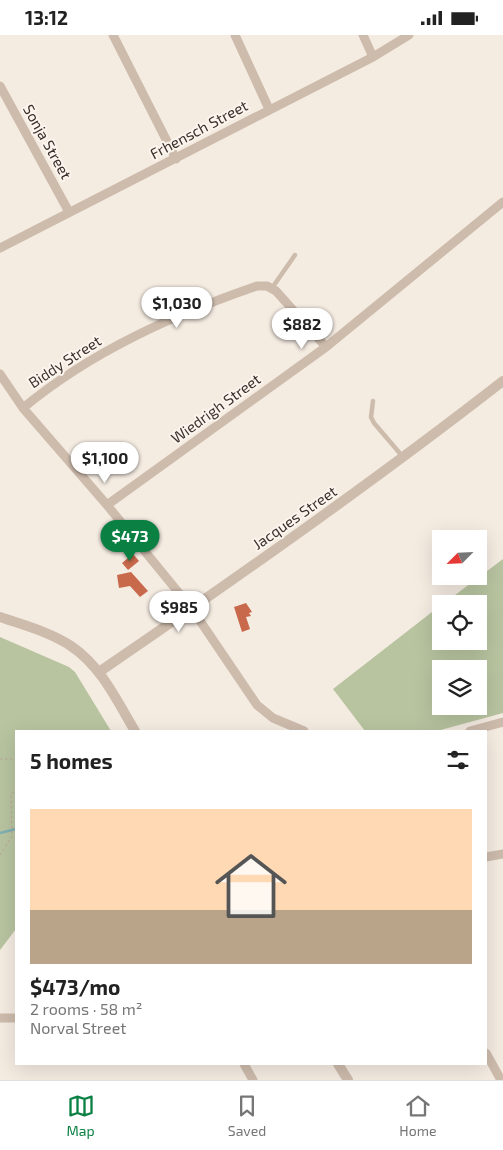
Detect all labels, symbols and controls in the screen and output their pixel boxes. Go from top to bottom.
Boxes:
text: 13:12 [25,6,68,29]
street label: Frhensch Street [147,96,251,162]
street label: Sonja Street [19,101,76,183]
pin: $1,030 [136,287,218,329]
text: $1,030 [152,293,202,312]
pin: $882 [272,307,332,350]
text: $882 [283,314,321,333]
street label: Biddy Street [25,331,104,391]
street label: Wiedrigh Street [167,369,264,447]
pin: $1,100 [64,441,146,484]
text: $1,100 [82,448,128,467]
street label: Jacques Street [249,481,340,553]
pin: $473 [100,519,160,562]
text: $473 [112,526,149,545]
north arrow [432,530,488,585]
map controls [432,530,487,715]
pin: $985 [149,591,209,633]
button: locate [432,595,487,650]
text: $985 [160,597,198,616]
button: layers [432,660,487,715]
icon: filters [444,746,472,774]
text: 5 homes [30,748,113,773]
icon: home [206,841,296,931]
text: $473/mo [30,974,120,999]
text: 2 rooms · 58 m² [30,999,143,1018]
text: Norval Street [30,1018,126,1037]
tab: Map [67,1092,95,1139]
tab: Saved [228,1092,266,1139]
tab: Home [399,1092,436,1139]

